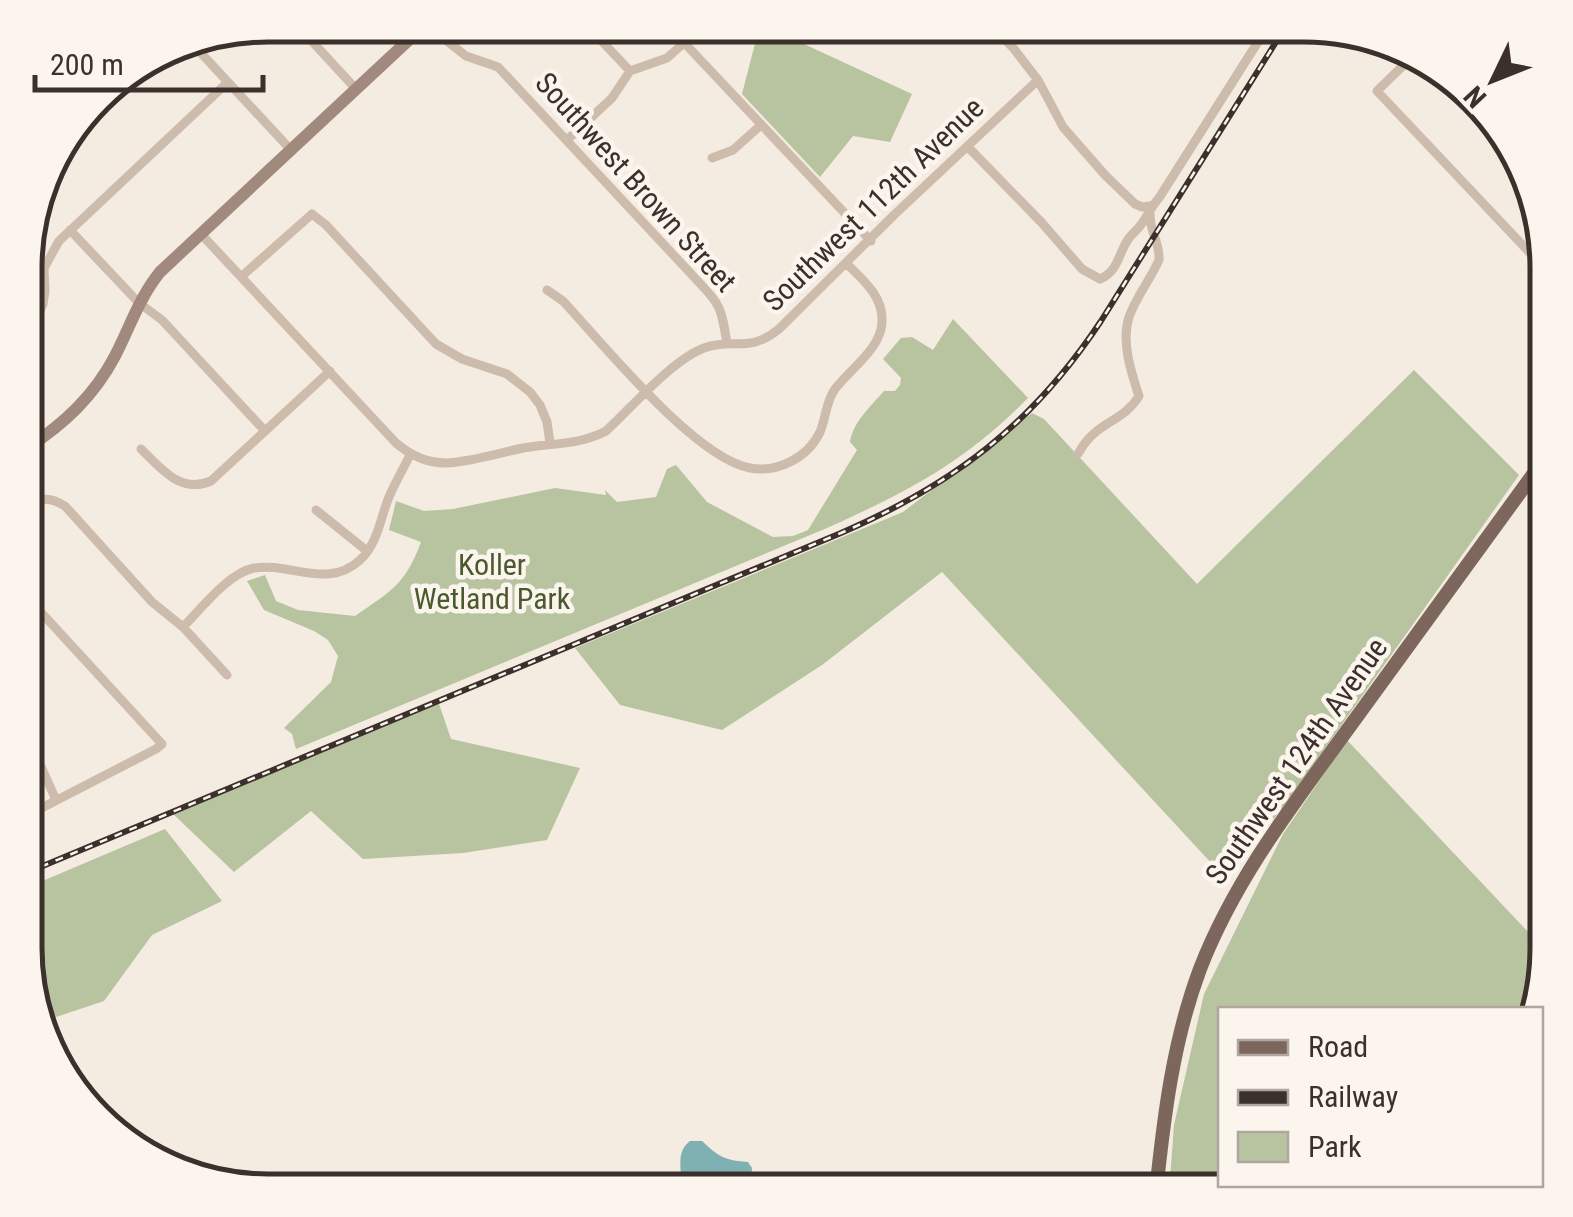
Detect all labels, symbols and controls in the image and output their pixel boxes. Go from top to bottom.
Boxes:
scale bar [35,30,262,92]
north arrow [1443,30,1543,130]
text: 200 m [50,47,124,82]
street label: Southwest Brown Street [528,65,744,299]
text: N [1457,79,1493,114]
street label: Southwest 112th Avenue [756,90,990,318]
park label: Koller Wetland Park [414,547,571,616]
street label: Southwest 124th Avenue [1198,631,1394,891]
legend [1218,1007,1543,1187]
text: Road [1308,1029,1368,1064]
text: Railway [1308,1079,1398,1114]
text: Park [1308,1129,1362,1164]

